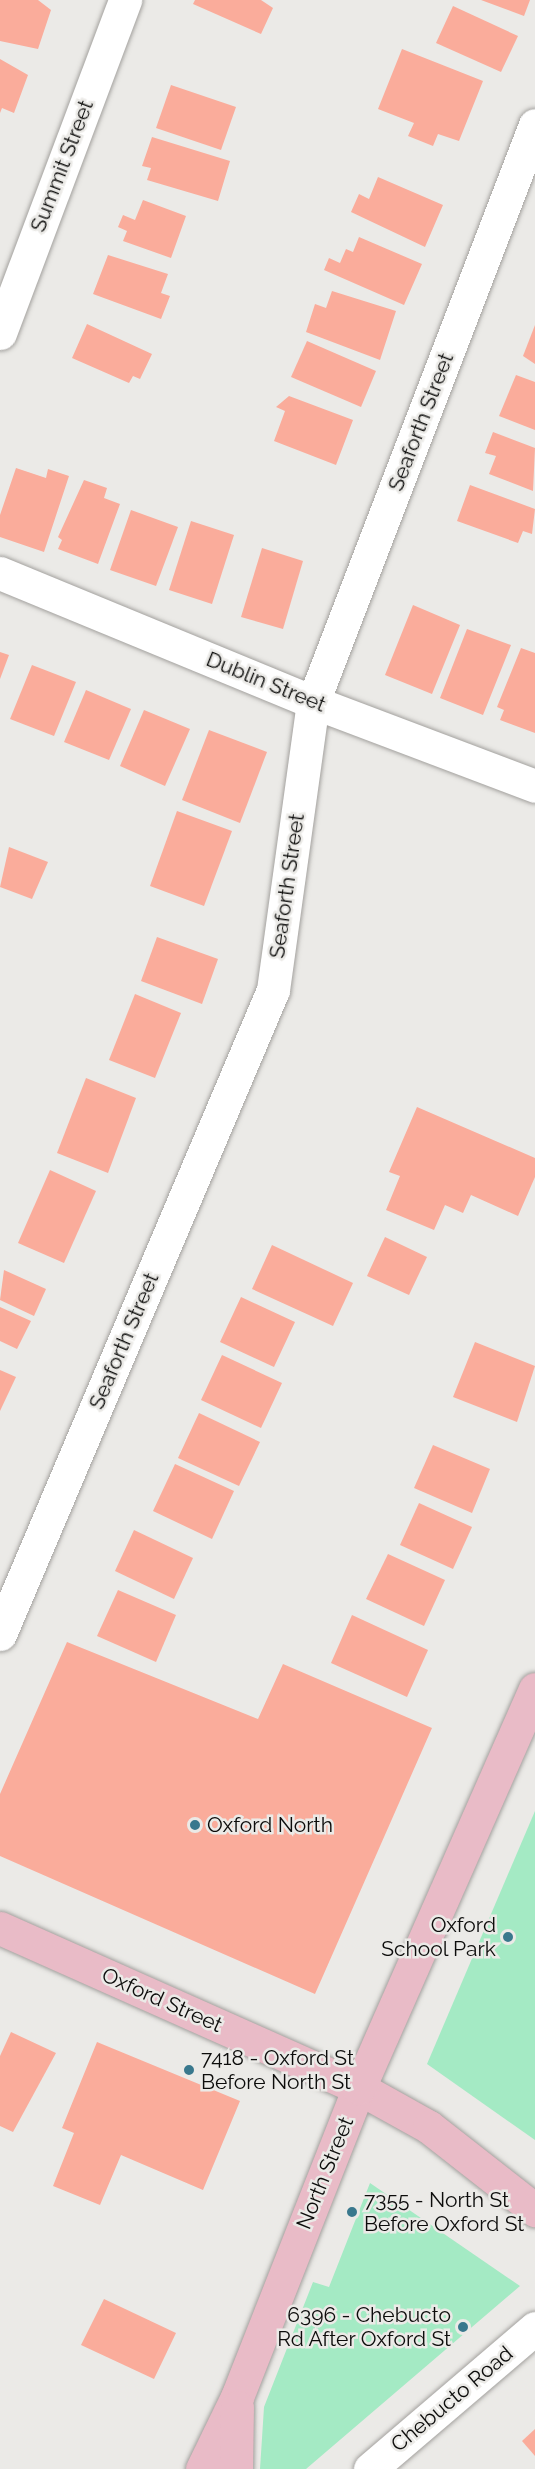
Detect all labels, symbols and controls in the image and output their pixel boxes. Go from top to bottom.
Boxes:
street label: Summit Street [25,97,99,235]
street label: Seaforth Street [383,349,459,495]
street label: Dublin Street [203,647,329,717]
street label: Seaforth Street [264,812,310,960]
street label: Seaforth Street [84,1269,164,1413]
place label: Oxford North [207,1812,333,1838]
marker: Oxford North [188,1818,202,1832]
place label: Oxford School Park [381,1912,496,1962]
marker: Oxford School Park [501,1930,515,1944]
street label: Oxford Street [98,1962,226,2038]
place label: 7418 - Oxford St Before North St [201,2045,354,2095]
marker: 7418 - Oxford St Before North St [182,2063,196,2077]
street label: North Street [291,2113,359,2233]
place label: 7355 - North St Before Oxford St [364,2187,524,2237]
marker: 7355 - North St Before Oxford St [345,2205,359,2219]
place label: 6396 - Chebucto Rd After Oxford St [276,2302,451,2352]
marker: 6396 - Chebucto Rd After Oxford St [456,2320,470,2334]
street label: Chebucto Road [386,2341,518,2457]

